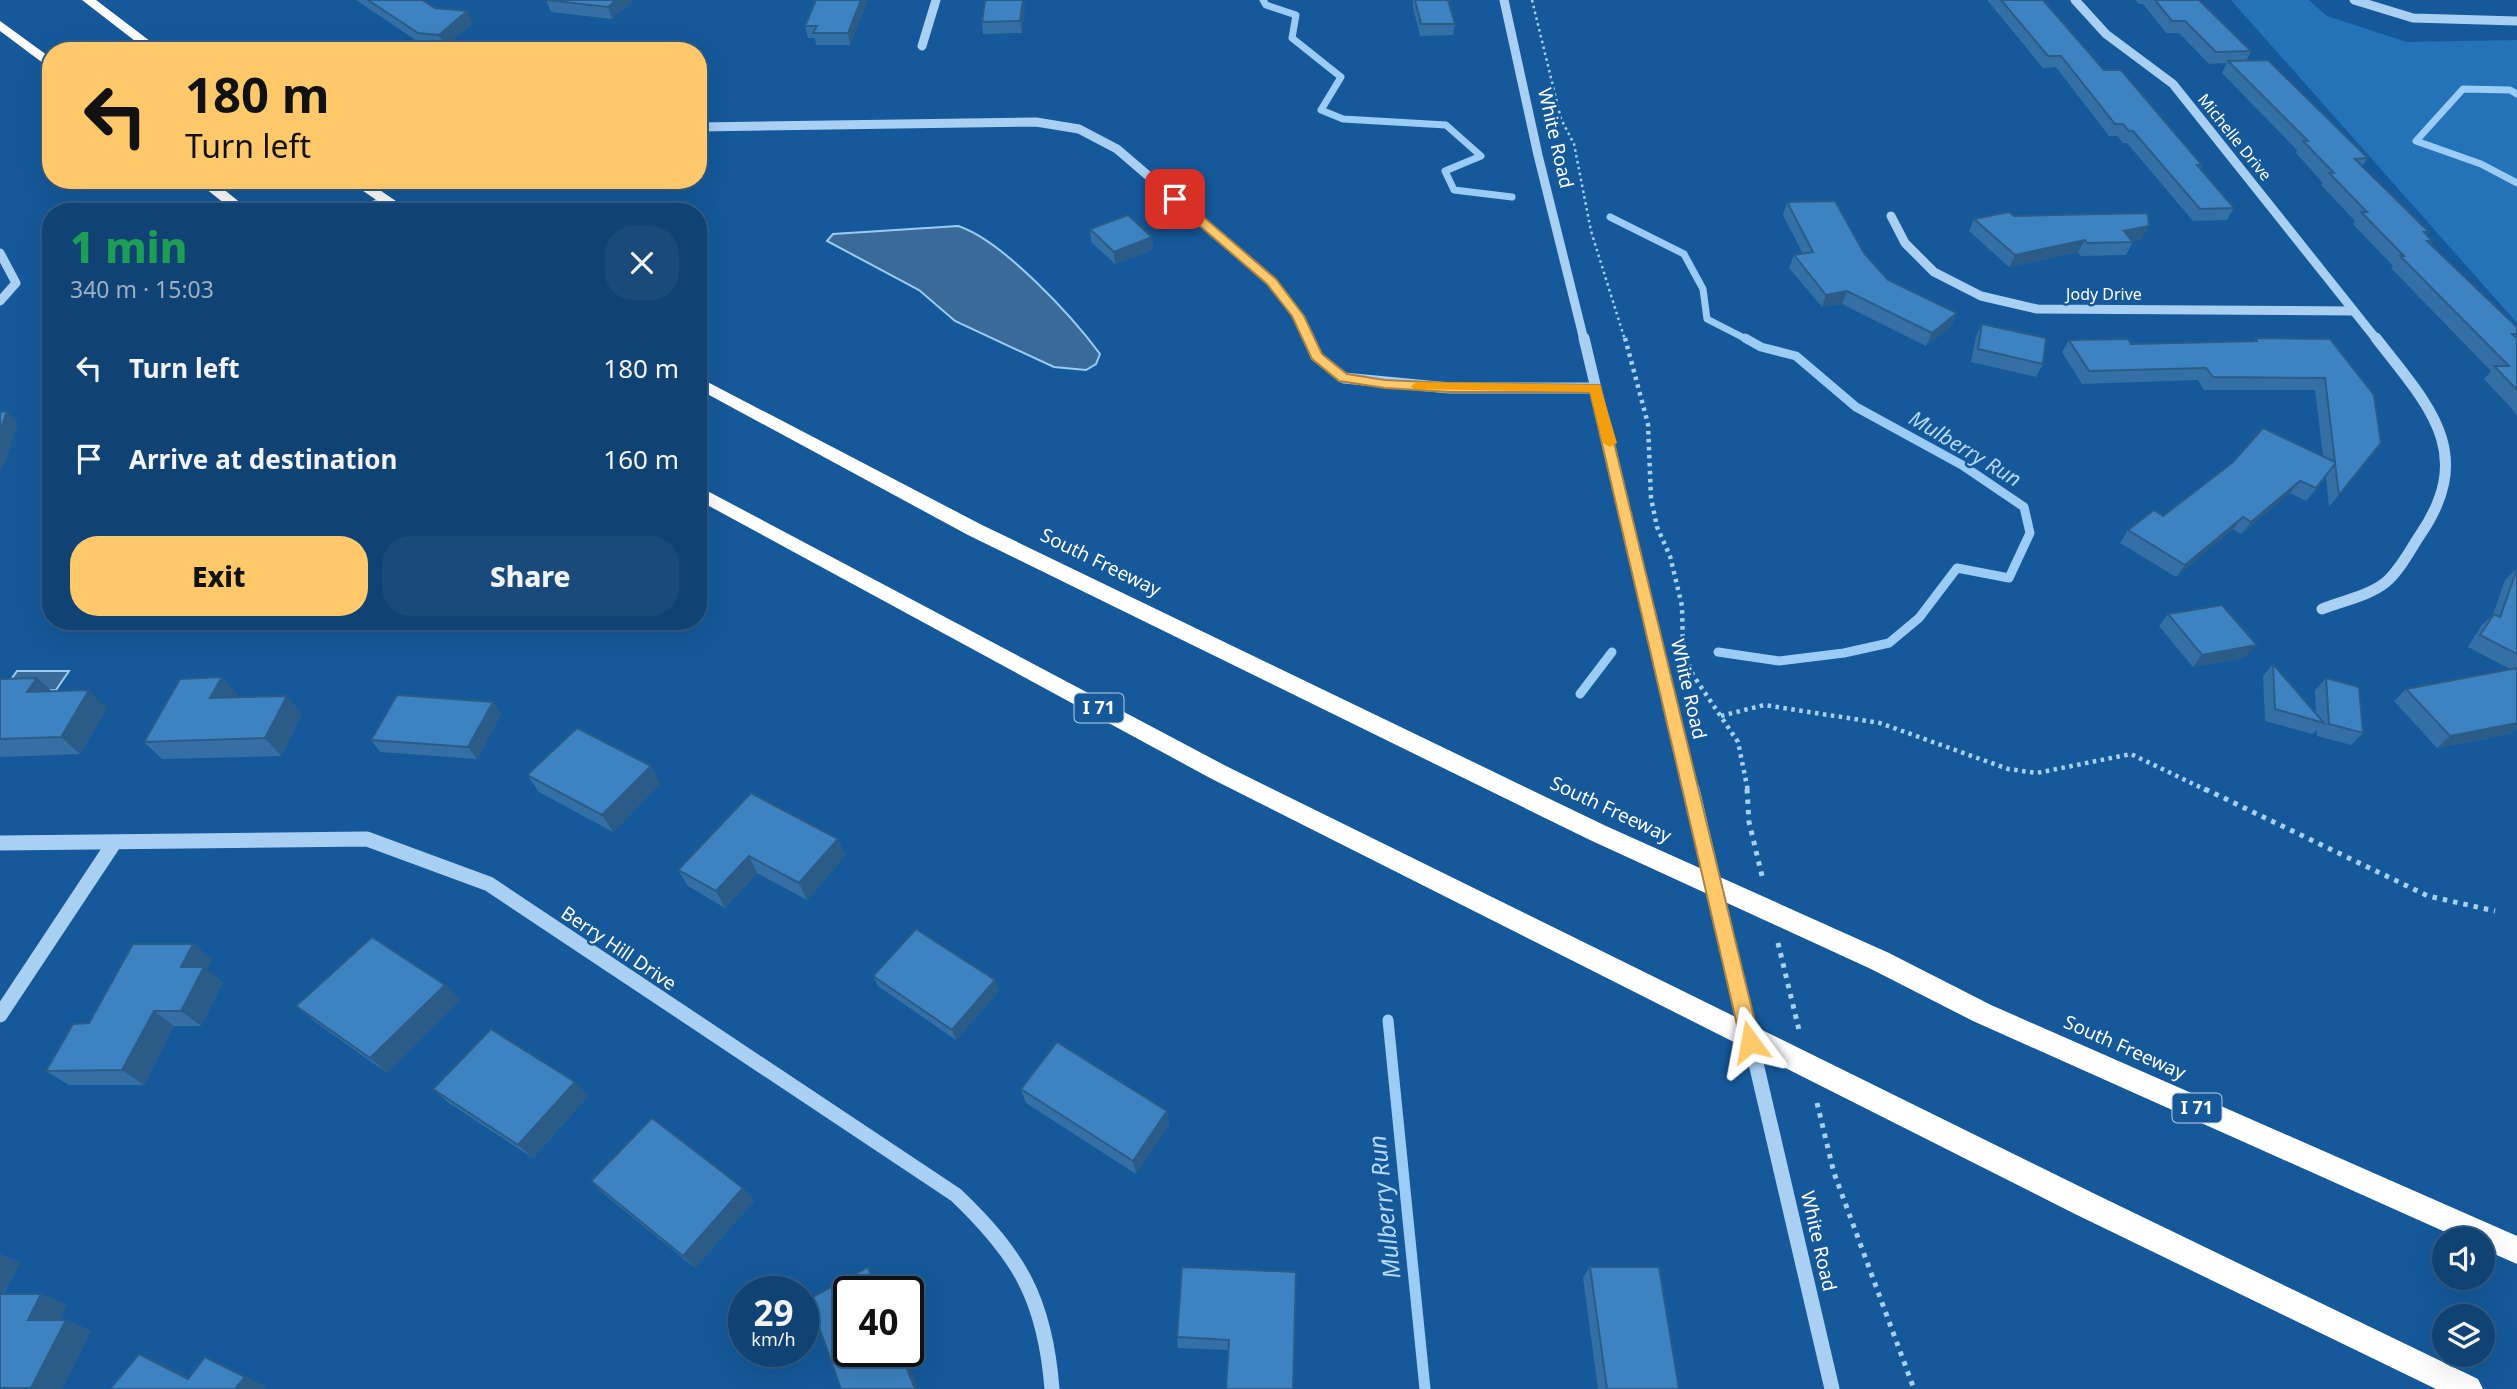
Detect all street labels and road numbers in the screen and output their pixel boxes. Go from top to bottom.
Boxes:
street label: White Road [1532,85,1580,191]
street label: Michelle Drive [2193,89,2277,185]
street label: Jody Drive [2064,283,2142,305]
street label: South Freeway [1036,522,1166,603]
street label: White Road [1665,636,1713,742]
road number: I 71 [1074,694,1124,722]
street label: South Freeway [1546,770,1676,849]
street label: Berry Hill Drive [556,900,682,996]
street label: South Freeway [2060,1009,2190,1086]
road number: I 71 [2172,1093,2222,1122]
street label: White Road [1795,1188,1843,1294]

